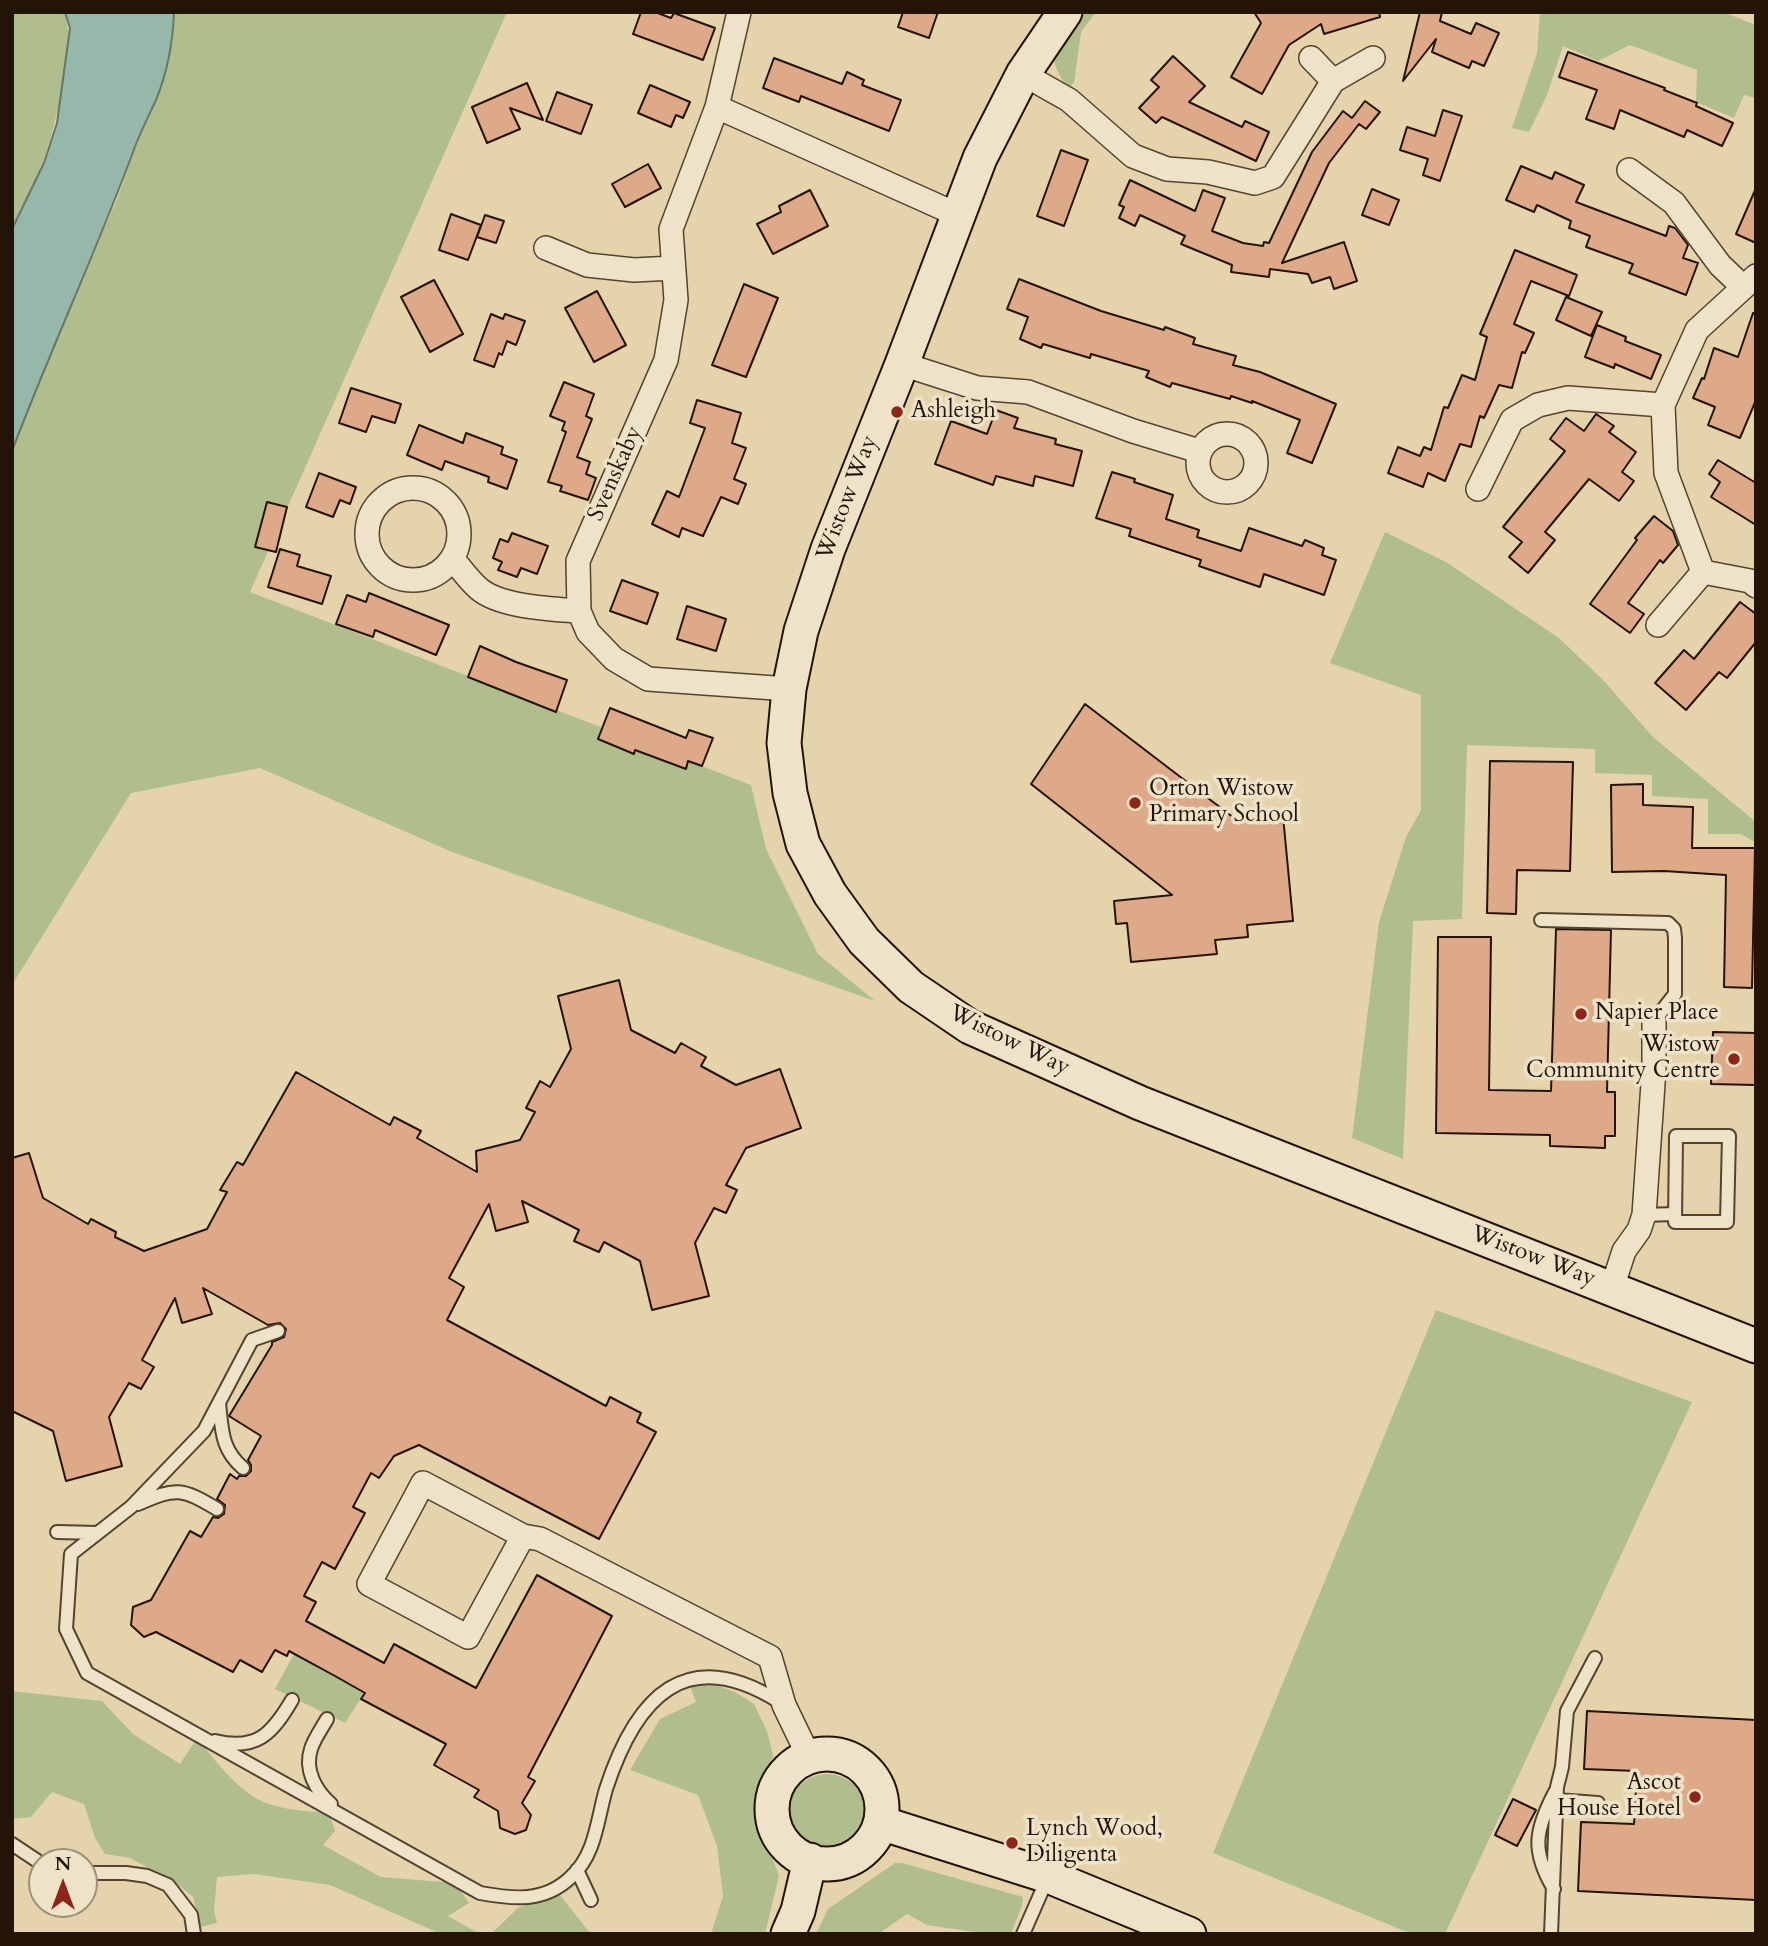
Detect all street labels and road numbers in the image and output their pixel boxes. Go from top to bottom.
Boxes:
street label: Svenskaby [583,422,649,526]
street label: Wistow Way [812,432,884,564]
street label: Wistow Way [944,1000,1074,1082]
street label: Wistow Way [1467,1221,1599,1293]

